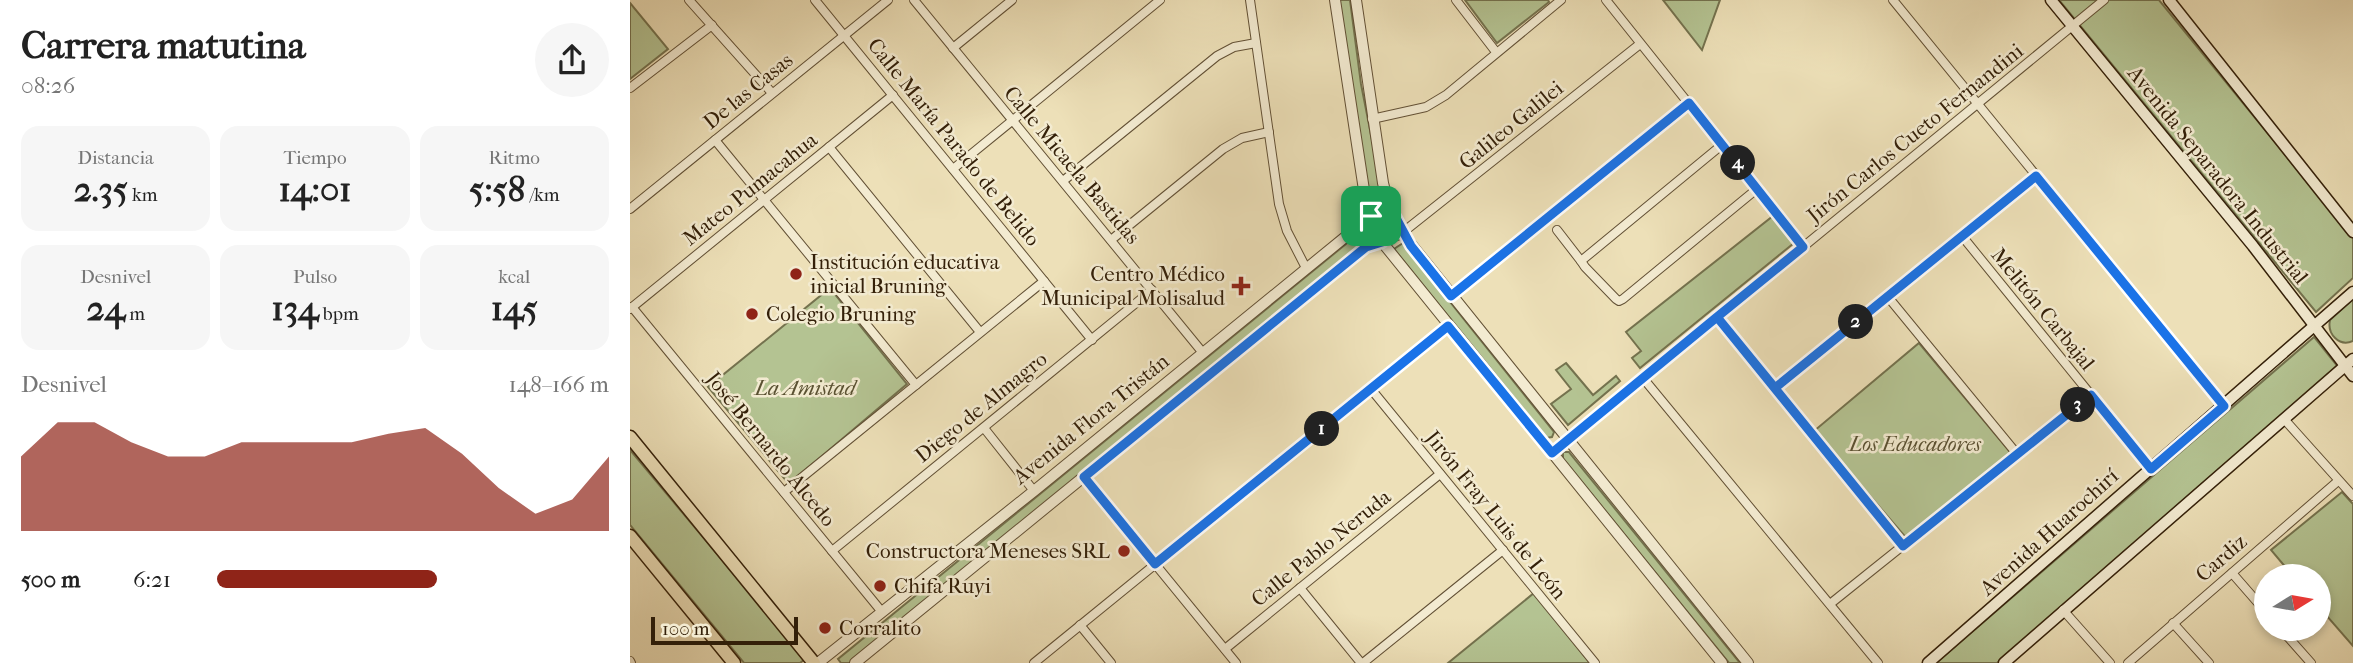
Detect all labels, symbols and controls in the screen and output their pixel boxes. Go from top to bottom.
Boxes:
text: Carrera matutina [21,23,305,68]
button: share [535,23,609,97]
street label: Calle María Parado de Belido [863,33,1045,251]
street label: Jirón Carlos Cueto Fernandini [1801,39,2028,229]
street label: De las Casas [699,48,798,134]
street label: Avenida Separadora Industrial [2122,61,2313,289]
text: 08:26 [21,72,75,99]
street label: Galileo Galilei [1454,76,1568,174]
street label: Calle Micaela Bastidas [999,81,1145,249]
street label: Mateo Pumacahua [678,127,822,250]
pin: 4 [1720,146,1756,180]
text: Distancia [77,147,154,169]
text: Tiempo [283,147,347,169]
text: Ritmo [489,147,540,169]
text: 4 [1732,151,1743,173]
text: 2.35 [74,169,128,210]
text: 14:01 [278,169,352,210]
text: 5:58 [469,169,525,210]
text: km [128,184,158,206]
text: /km [525,184,560,206]
pin [1341,186,1401,246]
icon: arrive [1352,197,1390,235]
street label: Melitón Carbajal [1986,243,2100,375]
place label: Institución educativa inicial Bruning [810,250,1000,298]
place label: Centro Médico Municipal Molisalud [1041,262,1226,310]
text: Desnivel [80,266,151,288]
text: Pulso [293,266,337,288]
text: kcal [498,266,530,288]
marker: Institución educativa inicial Bruning [788,266,804,282]
marker: Centro Médico Municipal Molisalud [1231,276,1251,296]
text: 24 [86,288,125,329]
text: 134 [271,288,319,329]
text: 145 [491,288,538,329]
place label: Colegio Bruning [766,302,916,326]
text: m [125,303,145,325]
text: bpm [319,303,359,325]
pin: 2 [1838,304,1874,340]
marker: Colegio Bruning [744,306,760,322]
text: 2 [1851,310,1860,332]
street label: Diego de Almagro [910,347,1052,467]
street label: Avenida Flora Tristán [1008,349,1174,490]
street label: José Bernardo Alcedo [700,365,841,531]
text: Desnivel [21,371,107,398]
text: 148–166 m [509,371,609,398]
park label: La Amistad [753,376,858,400]
pin: 3 [2060,388,2096,422]
text: 3 [2074,393,2081,415]
pin: 1 [1304,412,1340,446]
text: 1 [1318,417,1325,439]
street label: Jirón Fray Luis de León [1419,424,1571,604]
park label: Los Educadores [1847,432,1982,456]
street label: Avenida Huarochirí [1974,463,2123,601]
street label: Calle Pablo Neruda [1247,484,1396,611]
street label: Cardiz [2191,529,2251,587]
place label: Constructora Meneses SRL [866,539,1110,563]
marker: Constructora Meneses SRL [1116,543,1132,559]
north arrow [2254,564,2331,640]
map controls [2254,564,2331,641]
text: 500 m [21,566,80,593]
text: 6:21 [133,566,171,593]
place label: Chifa Ruyi [894,574,991,598]
marker: Chifa Ruyi [872,578,888,594]
scale bar [651,614,798,646]
place label: Corralito [839,616,921,640]
text: 100 m [662,618,710,640]
marker: Corralito [817,620,833,636]

